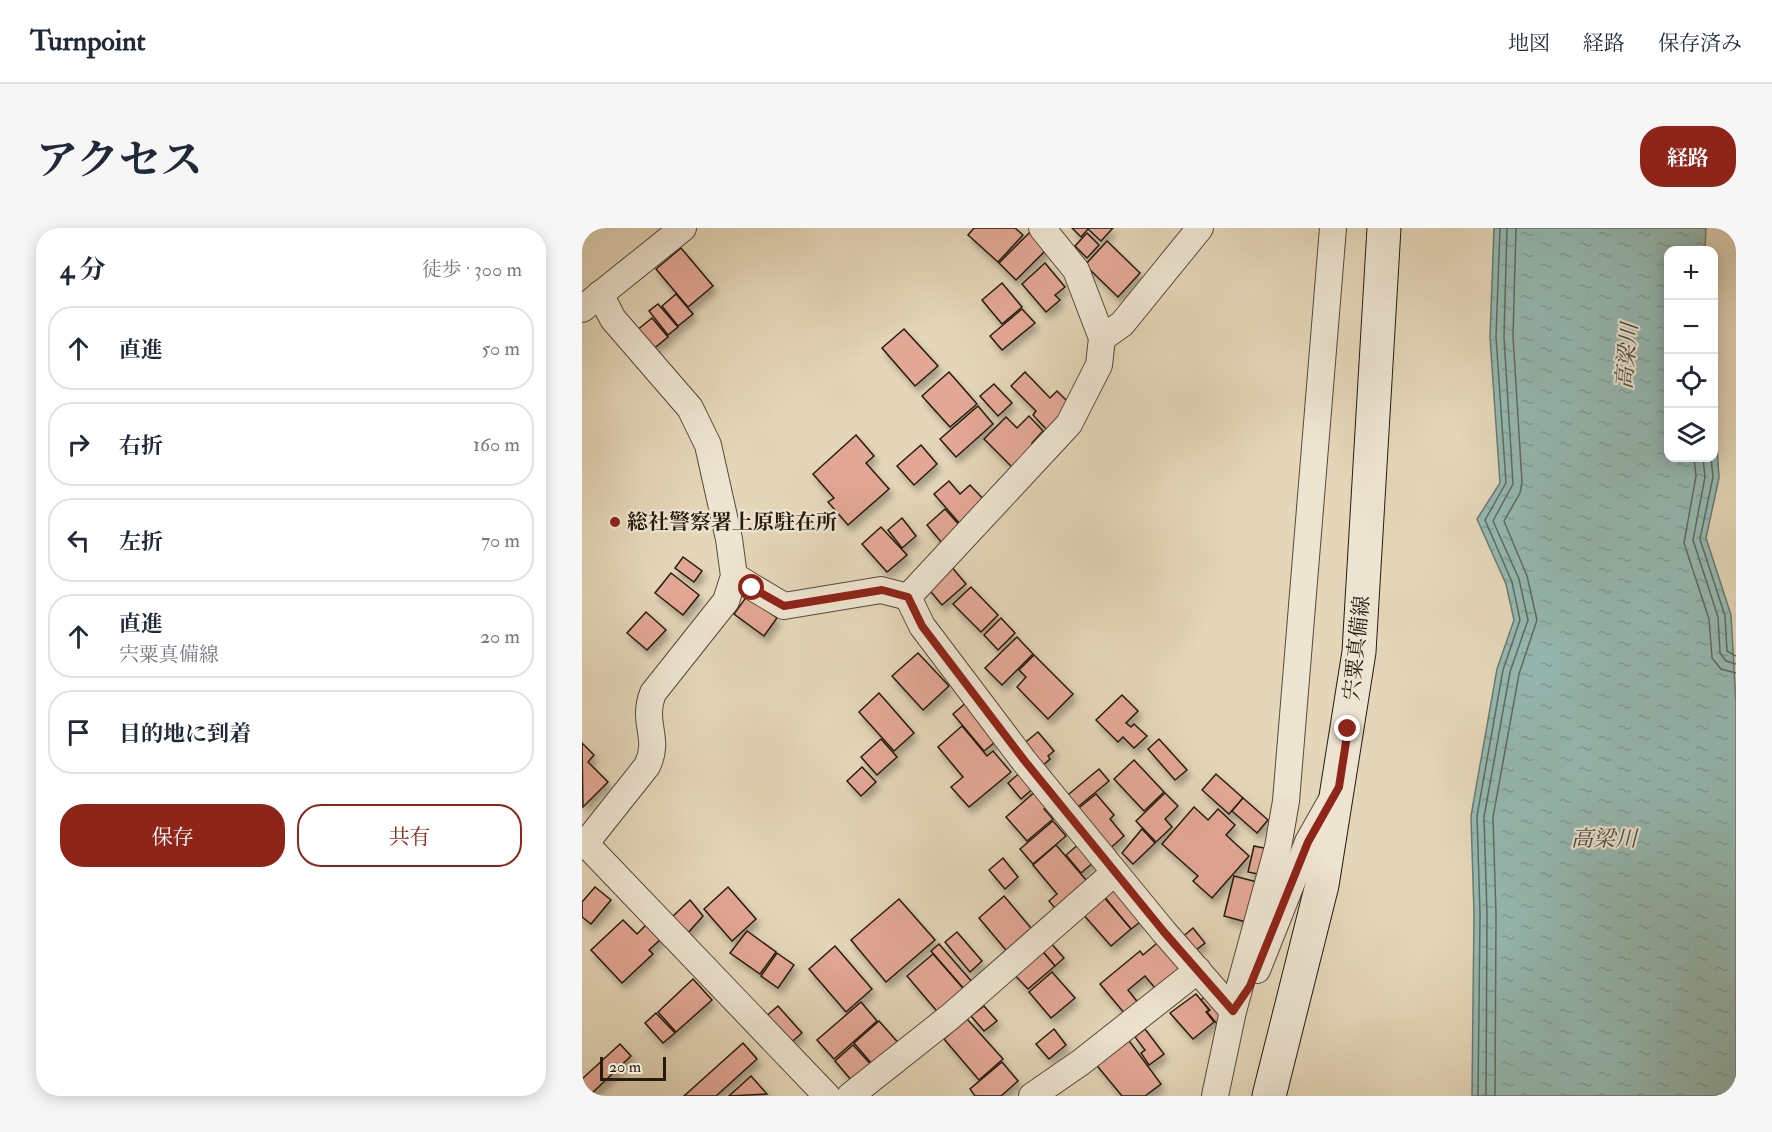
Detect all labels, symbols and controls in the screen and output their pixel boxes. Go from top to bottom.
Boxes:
text: Turnpoint [30,24,146,59]
text: 地図 [1508,30,1550,57]
text: 経路 [1583,30,1625,57]
text: 保存済み [1658,30,1742,57]
button: 経路 [1640,126,1736,187]
text: アクセス [36,135,203,187]
map controls [1664,246,1718,462]
button: + [1664,246,1718,300]
text: 4 分 [60,254,106,286]
text: 徒歩 · 300 m [422,257,522,282]
button: − [1664,300,1718,354]
water label: 高梁川 [1610,320,1644,390]
icon: ahead [62,332,95,365]
text: 直進 [119,336,163,364]
text: 50 m [481,336,520,361]
button: locate [1664,354,1718,408]
button: layers [1664,408,1718,462]
icon: right [62,428,95,461]
text: 右折 [119,432,163,460]
text: 160 m [473,432,520,457]
place label: 総社警察署上原駐在所 [627,509,837,536]
marker: 総社警察署上原駐在所 [608,515,622,529]
icon: left [62,524,95,557]
text: 左折 [119,528,163,556]
text: 70 m [481,528,520,553]
route start [738,574,764,600]
street label: 宍粟真備線 [1338,594,1376,702]
text: 直進 [119,610,163,638]
icon: ahead [62,620,95,653]
text: 20 m [480,624,520,649]
text: 宍粟真備線 [119,642,219,667]
route end [1334,715,1360,741]
icon: arrive [62,716,95,749]
text: 目的地に到着 [119,720,251,748]
button: 保存 [60,804,285,867]
button: 共有 [297,804,522,867]
water label: 高梁川 [1571,825,1639,853]
scale bar [600,1054,666,1082]
text: 20 m [609,1057,641,1077]

